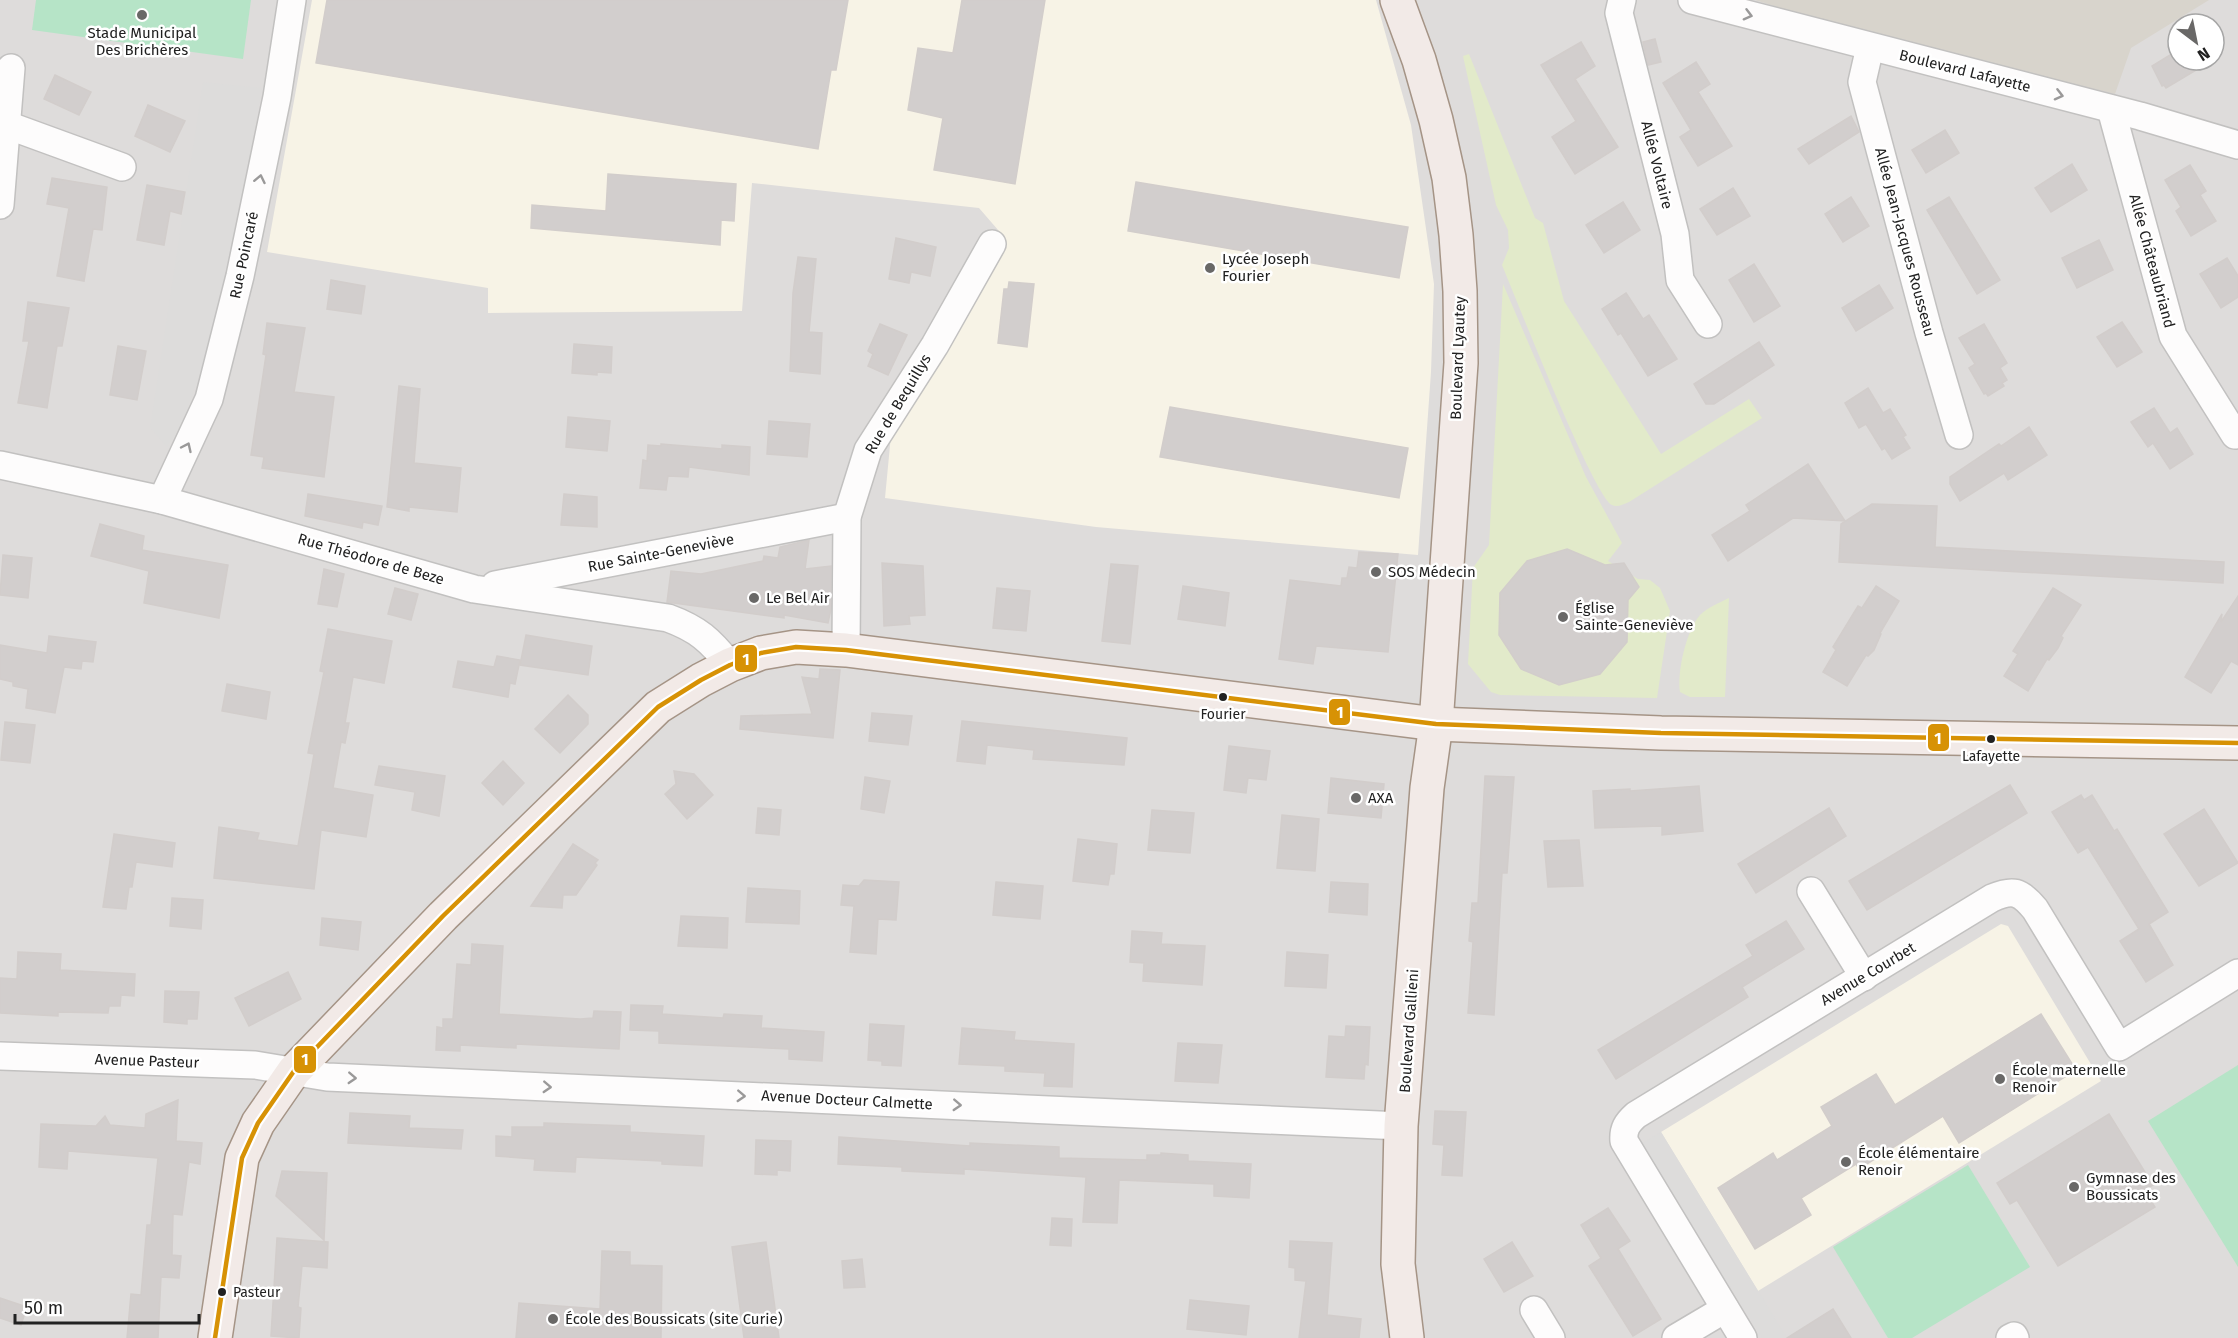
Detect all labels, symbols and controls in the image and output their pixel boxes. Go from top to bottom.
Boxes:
marker: Stade Municipal Des Brichères [135,8,149,22]
one-way arrow [1743,8,1753,20]
north arrow [2166,12,2226,72]
place label: Stade Municipal Des Brichères [88,24,197,59]
text: N [2194,43,2213,65]
street label: Boulevard Lafayette [1897,46,2033,96]
one-way arrow [2054,88,2064,101]
street label: Allée Voltaire [1637,119,1677,211]
street label: Allée Jean-Jacques Rousseau [1871,146,1939,338]
one-way arrow [253,174,266,184]
street label: Allée Châteaubriand [2125,192,2179,330]
street label: Rue Poincaré [226,210,262,300]
place label: Lycée Joseph Fourier [1222,250,1309,285]
marker: Lycée Joseph Fourier [1203,261,1217,275]
street label: Boulevard Lyautey [1447,295,1469,420]
street label: Rue de Bequillys [861,351,935,457]
one-way arrow [179,443,191,454]
street label: Rue Théodore de Beze [296,529,446,589]
street label: Rue Sainte-Geneviève [586,530,736,576]
place label: SOS Médecin [1388,563,1476,581]
marker: SOS Médecin [1369,565,1383,579]
place label: Le Bel Air [766,589,830,607]
marker: Le Bel Air [747,591,761,605]
place label: Église Sainte-Geneviève [1575,599,1694,634]
marker: Église Sainte-Geneviève [1556,610,1570,624]
line badge: 1 [734,644,758,673]
text: 1 [742,650,750,669]
marker: Fourier [1217,691,1229,703]
line badge: 1 [1328,698,1351,726]
text: 1 [1336,703,1344,722]
place label: Fourier [1200,706,1246,723]
line badge: 1 [1927,723,1950,752]
text: 1 [1934,729,1942,748]
marker: Lafayette [1985,733,1997,745]
place label: Lafayette [1962,748,2020,765]
place label: AXA [1368,789,1394,807]
marker: AXA [1349,791,1363,805]
street label: Avenue Courbet [1817,938,1919,1009]
street label: Boulevard Gallieni [1396,968,1422,1094]
line badge: 1 [293,1045,317,1074]
street label: Avenue Pasteur [94,1050,200,1072]
text: 1 [301,1050,309,1069]
place label: École maternelle Renoir [2012,1061,2126,1096]
one-way arrow [347,1071,356,1084]
marker: École maternelle Renoir [1993,1072,2007,1086]
one-way arrow [542,1080,551,1093]
street label: Avenue Docteur Calmette [761,1087,933,1113]
one-way arrow [737,1089,746,1102]
one-way arrow [953,1099,962,1112]
place label: École élémentaire Renoir [1858,1144,1980,1179]
marker: École élémentaire Renoir [1839,1155,1853,1169]
place label: Gymnase des Boussicats [2086,1169,2176,1204]
marker: Gymnase des Boussicats [2067,1180,2081,1194]
place label: Pasteur [233,1284,281,1301]
marker: Pasteur [216,1286,228,1298]
scale bar [15,1287,200,1325]
text: 50 m [24,1297,63,1319]
place label: École des Boussicats (site Curie) [565,1310,783,1328]
marker: École des Boussicats (site Curie) [546,1312,560,1326]

